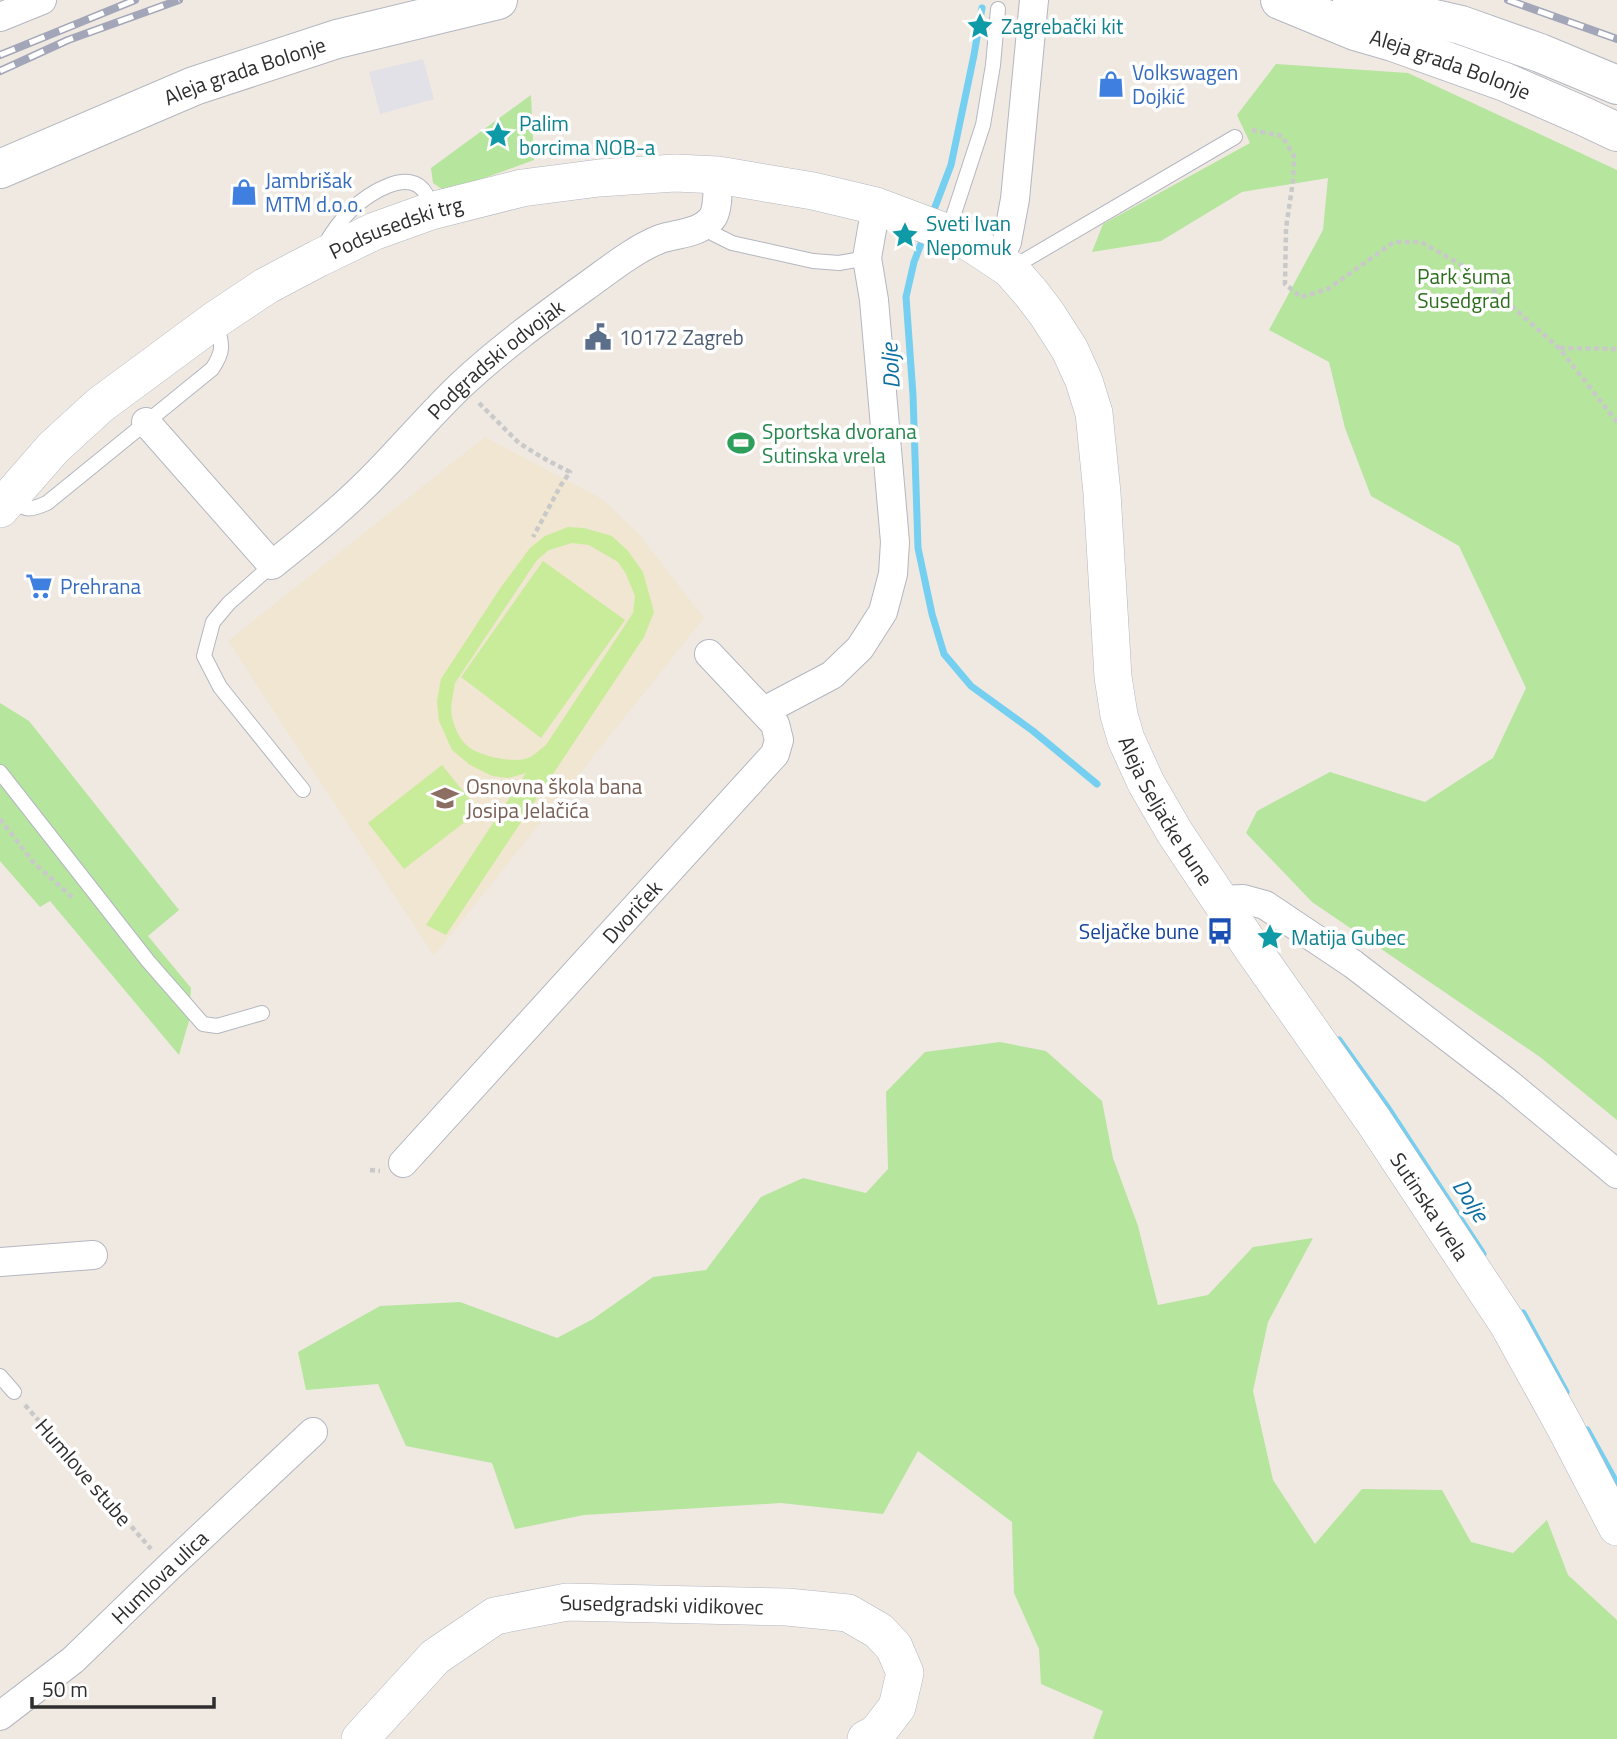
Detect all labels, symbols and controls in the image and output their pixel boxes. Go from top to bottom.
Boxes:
place label: Zagrebački kit [1001,10,1124,42]
place icon: Zagrebački kit [965,11,995,41]
street label: Aleja grada Bolonje [1366,20,1536,107]
street label: Aleja grada Bolonje [159,28,330,113]
place label: Volkswagen Dojkić [1132,56,1238,112]
shop icon: Volkswagen Dojkić [1096,69,1126,99]
place label: Palim borcima NOB-a [519,107,656,163]
place icon: Palim borcima NOB-a [483,120,513,150]
place label: Jambrišak MTM d.o.o. [265,164,363,220]
shop icon: Jambrišak MTM d.o.o. [229,177,259,207]
street label: Podsusedski trg [323,188,466,267]
place label: Sveti Ivan Nepomuk [926,207,1012,263]
place icon: Sveti Ivan Nepomuk [890,220,920,250]
park label: Park šuma Susedgrad [1417,260,1511,316]
street label: Podgradski odvojak [419,291,571,427]
place label: 10172 Zagreb [619,321,744,353]
public building icon: 10172 Zagreb [583,322,613,352]
water label: Dolje [871,341,909,390]
place label: Sportska dvorana Sutinska vrela [762,415,917,471]
sports icon: Sportska dvorana Sutinska vrela [726,428,756,458]
place label: Prehrana [60,570,141,602]
supermarket icon: Prehrana [24,571,54,601]
street label: Aleja Seljačke bune [1111,731,1222,892]
place label: Osnovna škola bana Josipa Jelačića [466,770,643,826]
school or university icon: Osnovna škola bana Josipa Jelačića [430,783,460,813]
street label: Dvoriček [594,873,669,950]
place label: Seljačke bune [1079,915,1199,947]
bus stop icon: Seljačke bune [1205,916,1235,946]
place label: Matija Gubec [1291,921,1406,953]
place icon: Matija Gubec [1255,922,1285,952]
street label: Sutinska vrela [1382,1146,1478,1267]
water label: Dolje [1444,1171,1499,1230]
street label: Humlove stube [28,1411,140,1533]
street label: Humlova ulica [104,1522,216,1631]
street label: Susedgradski vidikovec [557,1585,764,1622]
scale bar [32,1666,214,1710]
text: 50 m [42,1673,88,1705]

